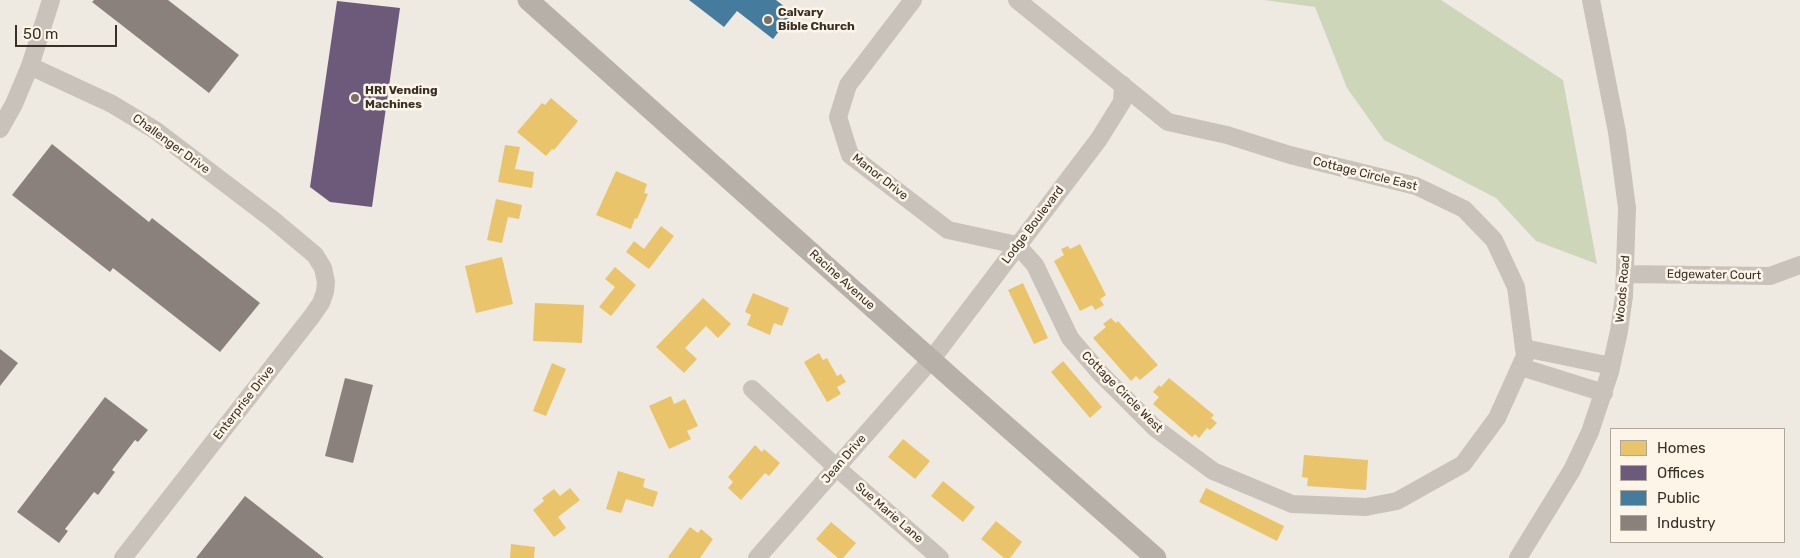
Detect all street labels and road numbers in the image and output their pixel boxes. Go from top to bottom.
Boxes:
street label: Challenger Drive [130,111,212,177]
street label: Manor Drive [849,151,911,203]
street label: Cottage Circle East [1311,154,1419,194]
street label: Lodge Boulevard [999,183,1067,267]
street label: Racine Avenue [806,247,878,313]
street label: Woods Road [1613,255,1633,323]
street label: Edgewater Court [1667,267,1761,283]
street label: Cottage Circle West [1078,348,1166,436]
street label: Enterprise Drive [211,363,277,443]
street label: Jean Drive [819,432,869,486]
street label: Sue Marie Lane [852,480,926,546]

